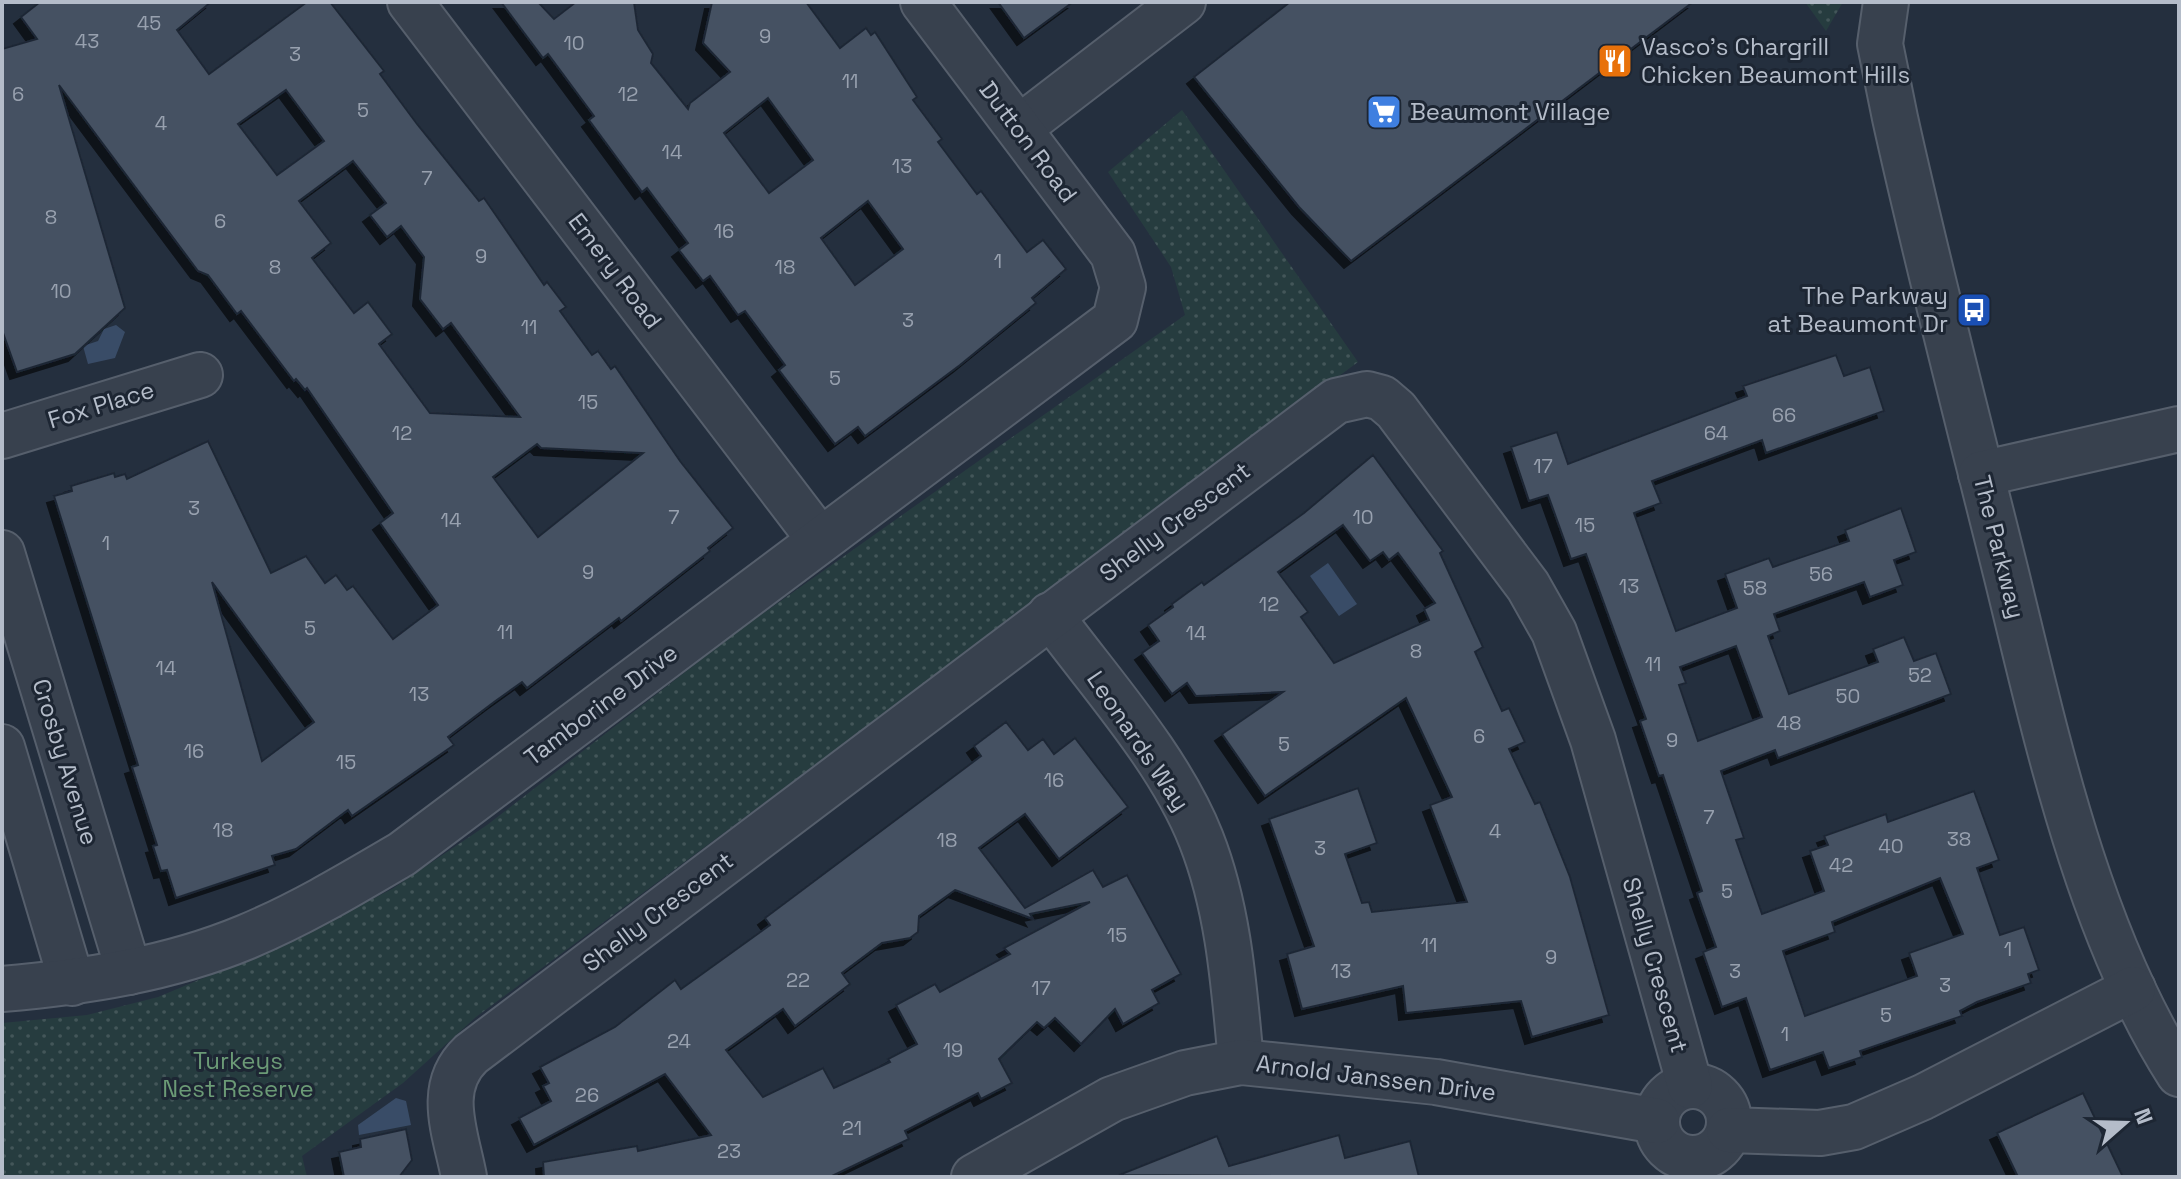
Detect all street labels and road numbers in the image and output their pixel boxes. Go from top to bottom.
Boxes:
street label: Dutton Road [973,75,1084,209]
street label: Emery Road [562,207,669,335]
street label: Fox Place [44,374,158,435]
street label: Shelly Crescent [1093,455,1256,588]
street label: The Parkway [1967,472,2032,622]
street label: Tamborine Drive [518,637,684,772]
street label: Leonards Way [1080,665,1197,817]
street label: Crosby Avenue [25,675,105,849]
street label: Shelly Crescent [576,845,739,978]
street label: Shelly Crescent [1616,874,1695,1056]
street label: Arnold Janssen Drive [1254,1047,1498,1108]

